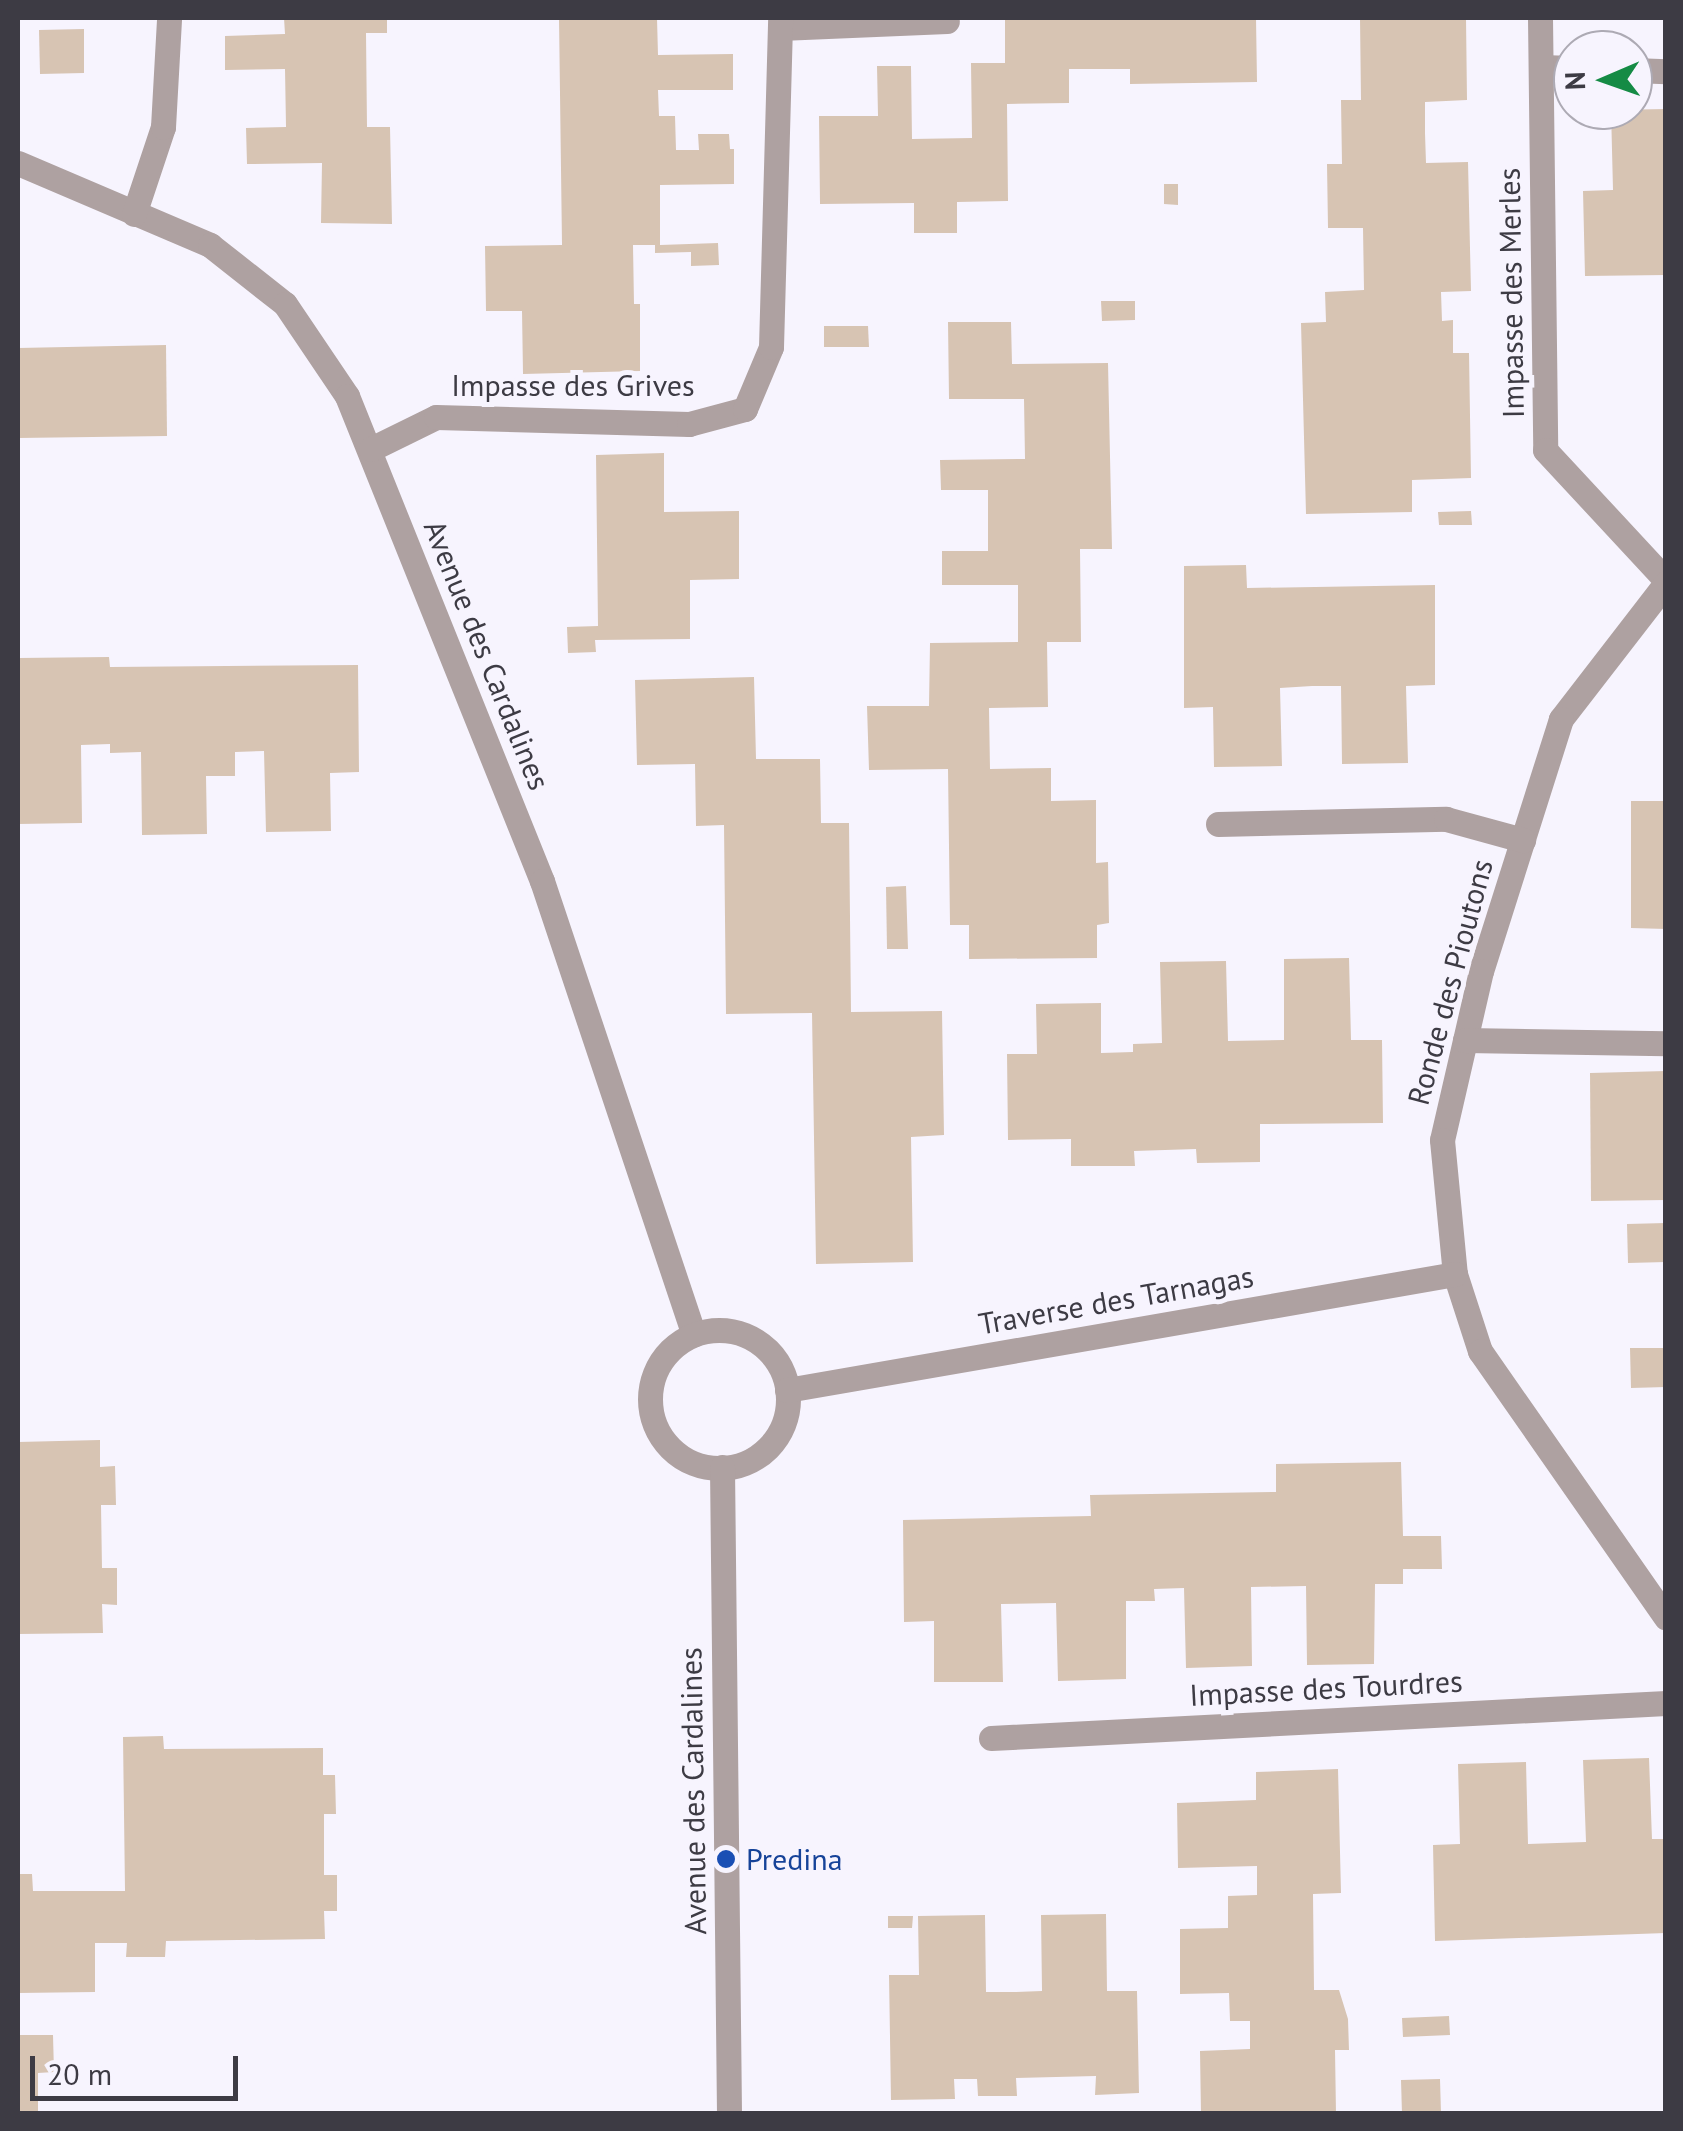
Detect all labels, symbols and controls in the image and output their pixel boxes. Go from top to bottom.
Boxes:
north arrow [1553,30,1653,130]
text: N [1556,71,1593,91]
street label: Impasse des Merles [1491,167,1531,419]
street label: Impasse des Grives [451,367,695,403]
street label: Avenue des Cardalines [416,515,558,795]
street label: Ronde des Pioutons [1400,855,1500,1109]
street label: Traverse des Tarnagas [975,1258,1257,1342]
street label: Avenue des Cardalines [672,1647,714,1935]
street label: Impasse des Tourdres [1188,1663,1464,1713]
place label: Predina [746,1841,843,1877]
marker: Predina [715,1848,737,1870]
scale bar [35,2036,242,2098]
text: 20 m [47,2054,112,2093]

